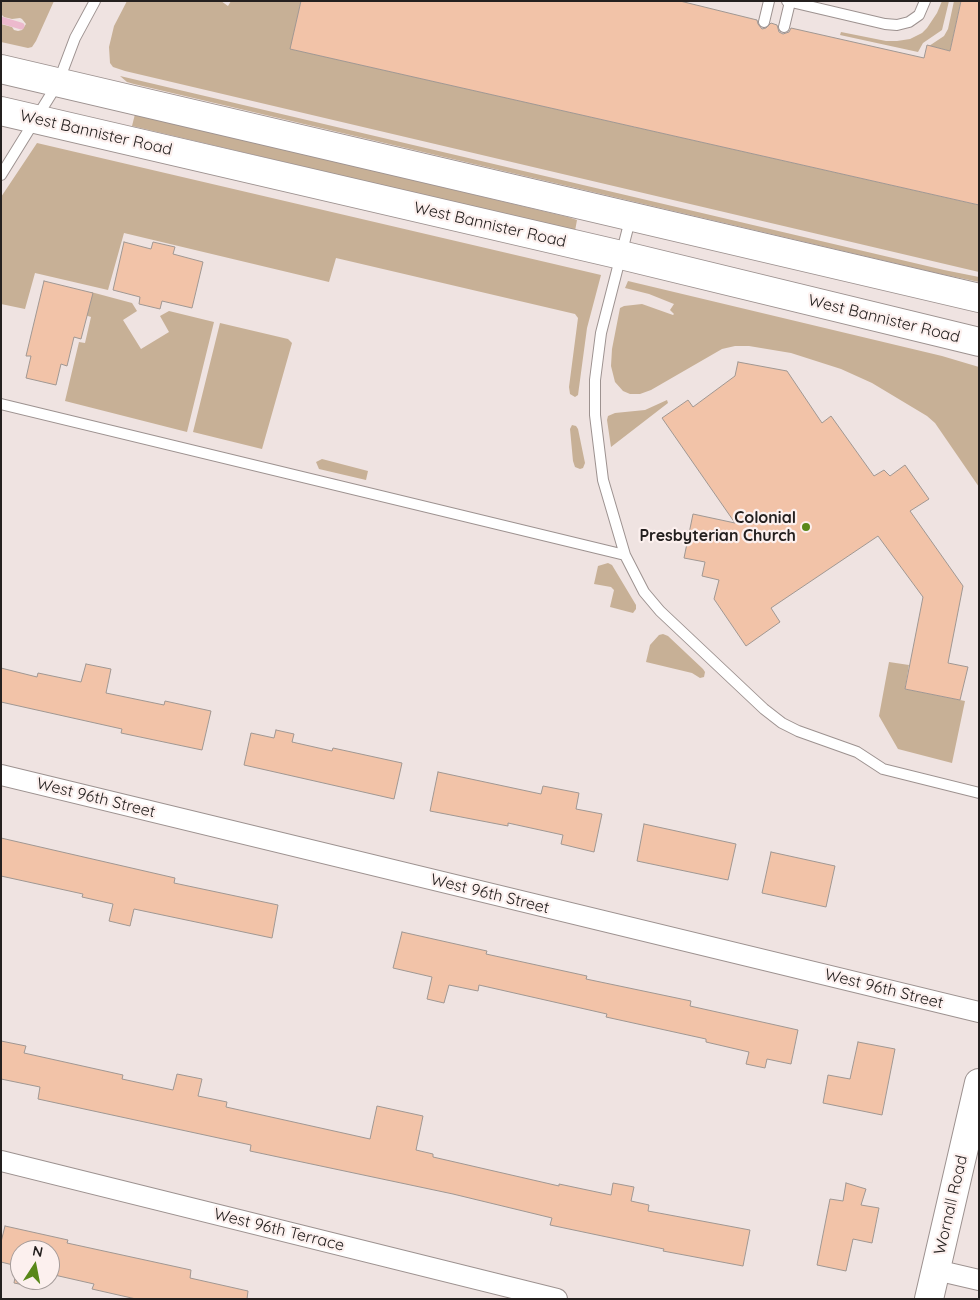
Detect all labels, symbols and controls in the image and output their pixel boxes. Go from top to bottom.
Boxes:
street label: West Bannister Road [18,106,174,160]
street label: West Bannister Road [412,198,568,252]
street label: West Bannister Road [806,291,962,347]
place label: Colonial Presbyterian Church [639,508,796,546]
marker: Colonial Presbyterian Church [800,521,812,533]
street label: West 96th Street [35,774,157,822]
street label: West 96th Street [429,870,551,918]
street label: West 96th Street [823,965,945,1013]
street label: Wornall Road [930,1153,972,1257]
street label: West 96th Terrace [212,1204,346,1256]
north arrow [10,1240,60,1290]
text: N [31,1241,44,1261]

